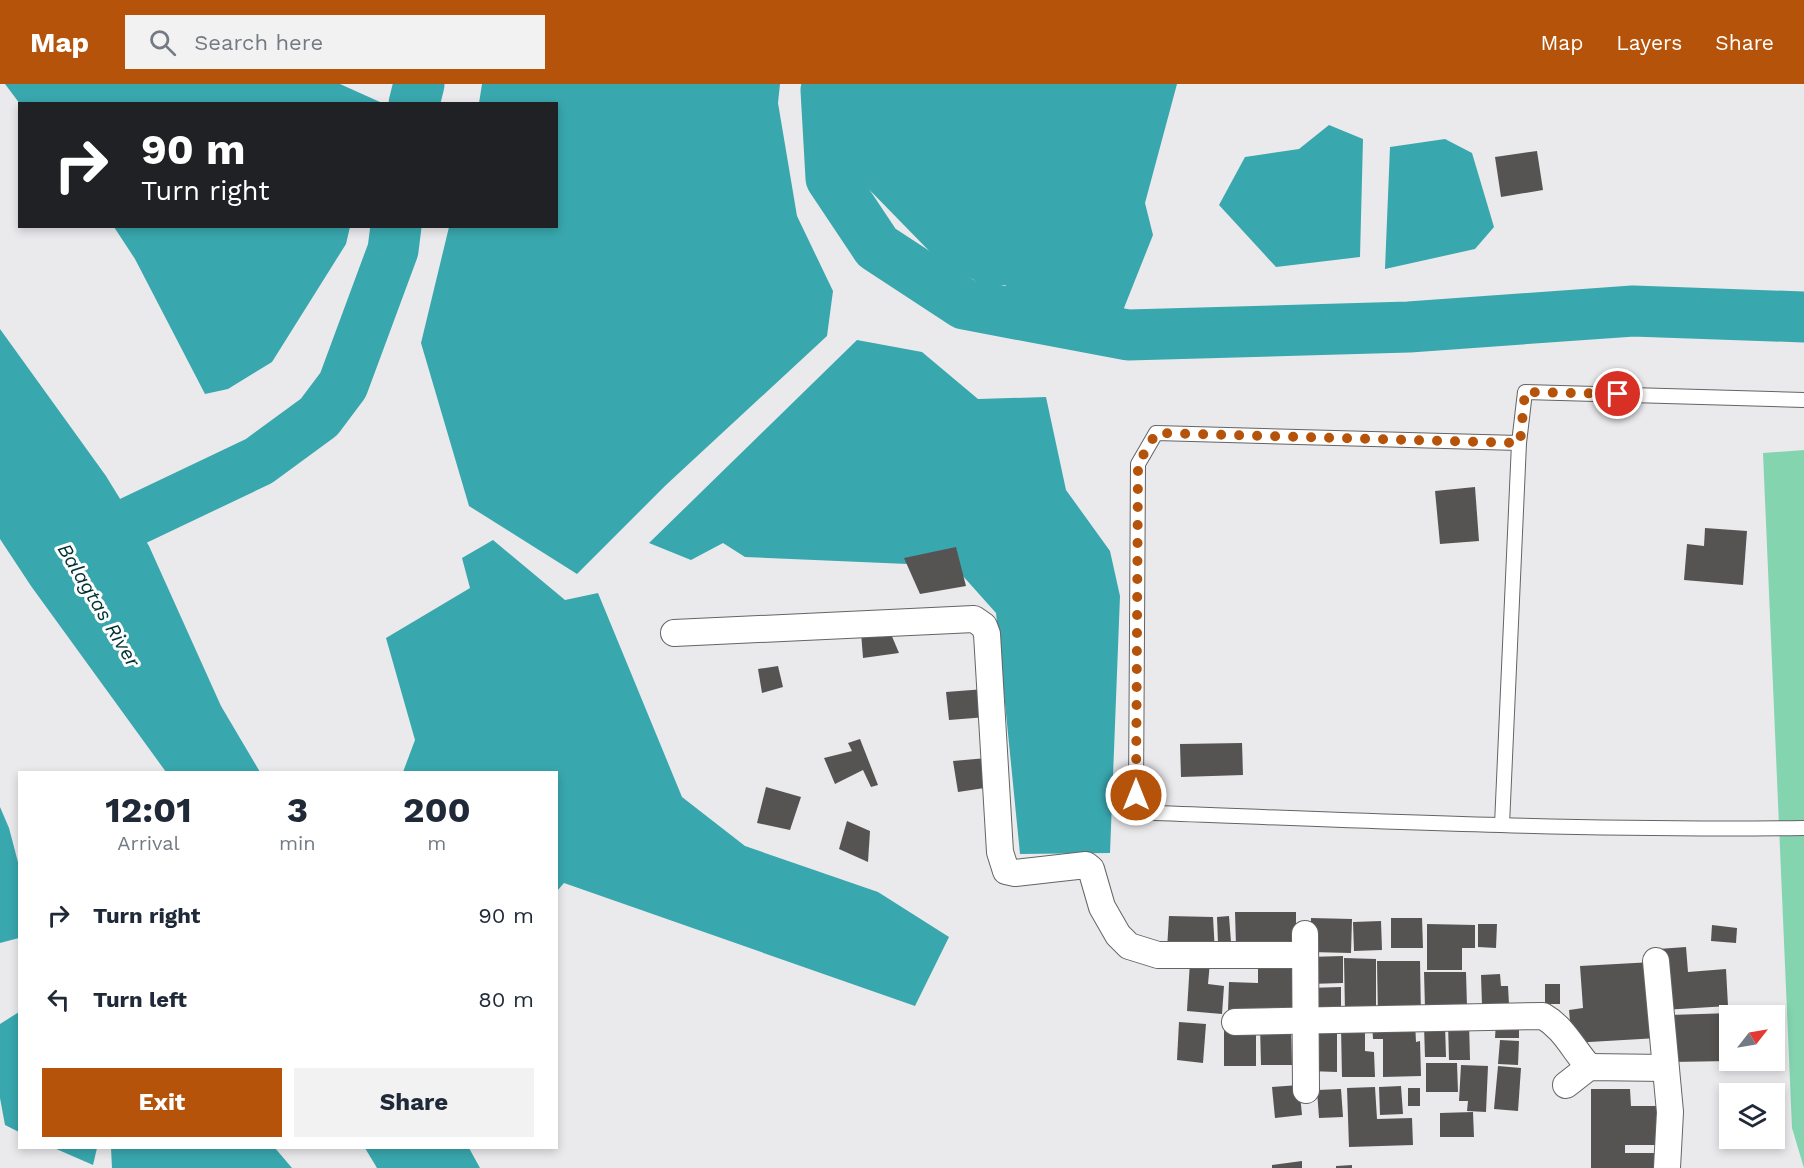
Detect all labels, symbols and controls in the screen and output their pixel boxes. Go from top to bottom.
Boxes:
search box [125,15,545,69]
text: Map [30,26,89,59]
icon: search [146,26,179,59]
text: Search here [194,30,323,55]
text: Map [1540,30,1583,55]
text: Layers [1616,30,1682,55]
text: Share [1715,30,1774,55]
text: 90 m [141,125,245,174]
icon: right [42,126,120,204]
text: Turn right [141,175,270,207]
pin [1592,368,1643,419]
icon: arrive [1601,377,1634,410]
water label: Balagtas River [53,539,146,672]
position arrow [1104,763,1168,827]
text: 12:01 [105,789,192,831]
text: 3 [287,789,308,831]
text: 200 [403,789,471,831]
text: Arrival [117,831,180,855]
text: min [279,831,316,855]
text: m [427,831,446,855]
icon: right [42,899,75,932]
text: Turn right [93,903,200,928]
text: 90 m [478,903,534,928]
icon: left [42,983,75,1016]
text: Turn left [93,987,187,1012]
text: 80 m [478,987,534,1012]
north arrow [1719,1005,1785,1071]
map controls [1719,1005,1785,1149]
button: Exit [42,1068,282,1137]
button: Share [294,1068,534,1137]
button: layers [1719,1083,1785,1149]

